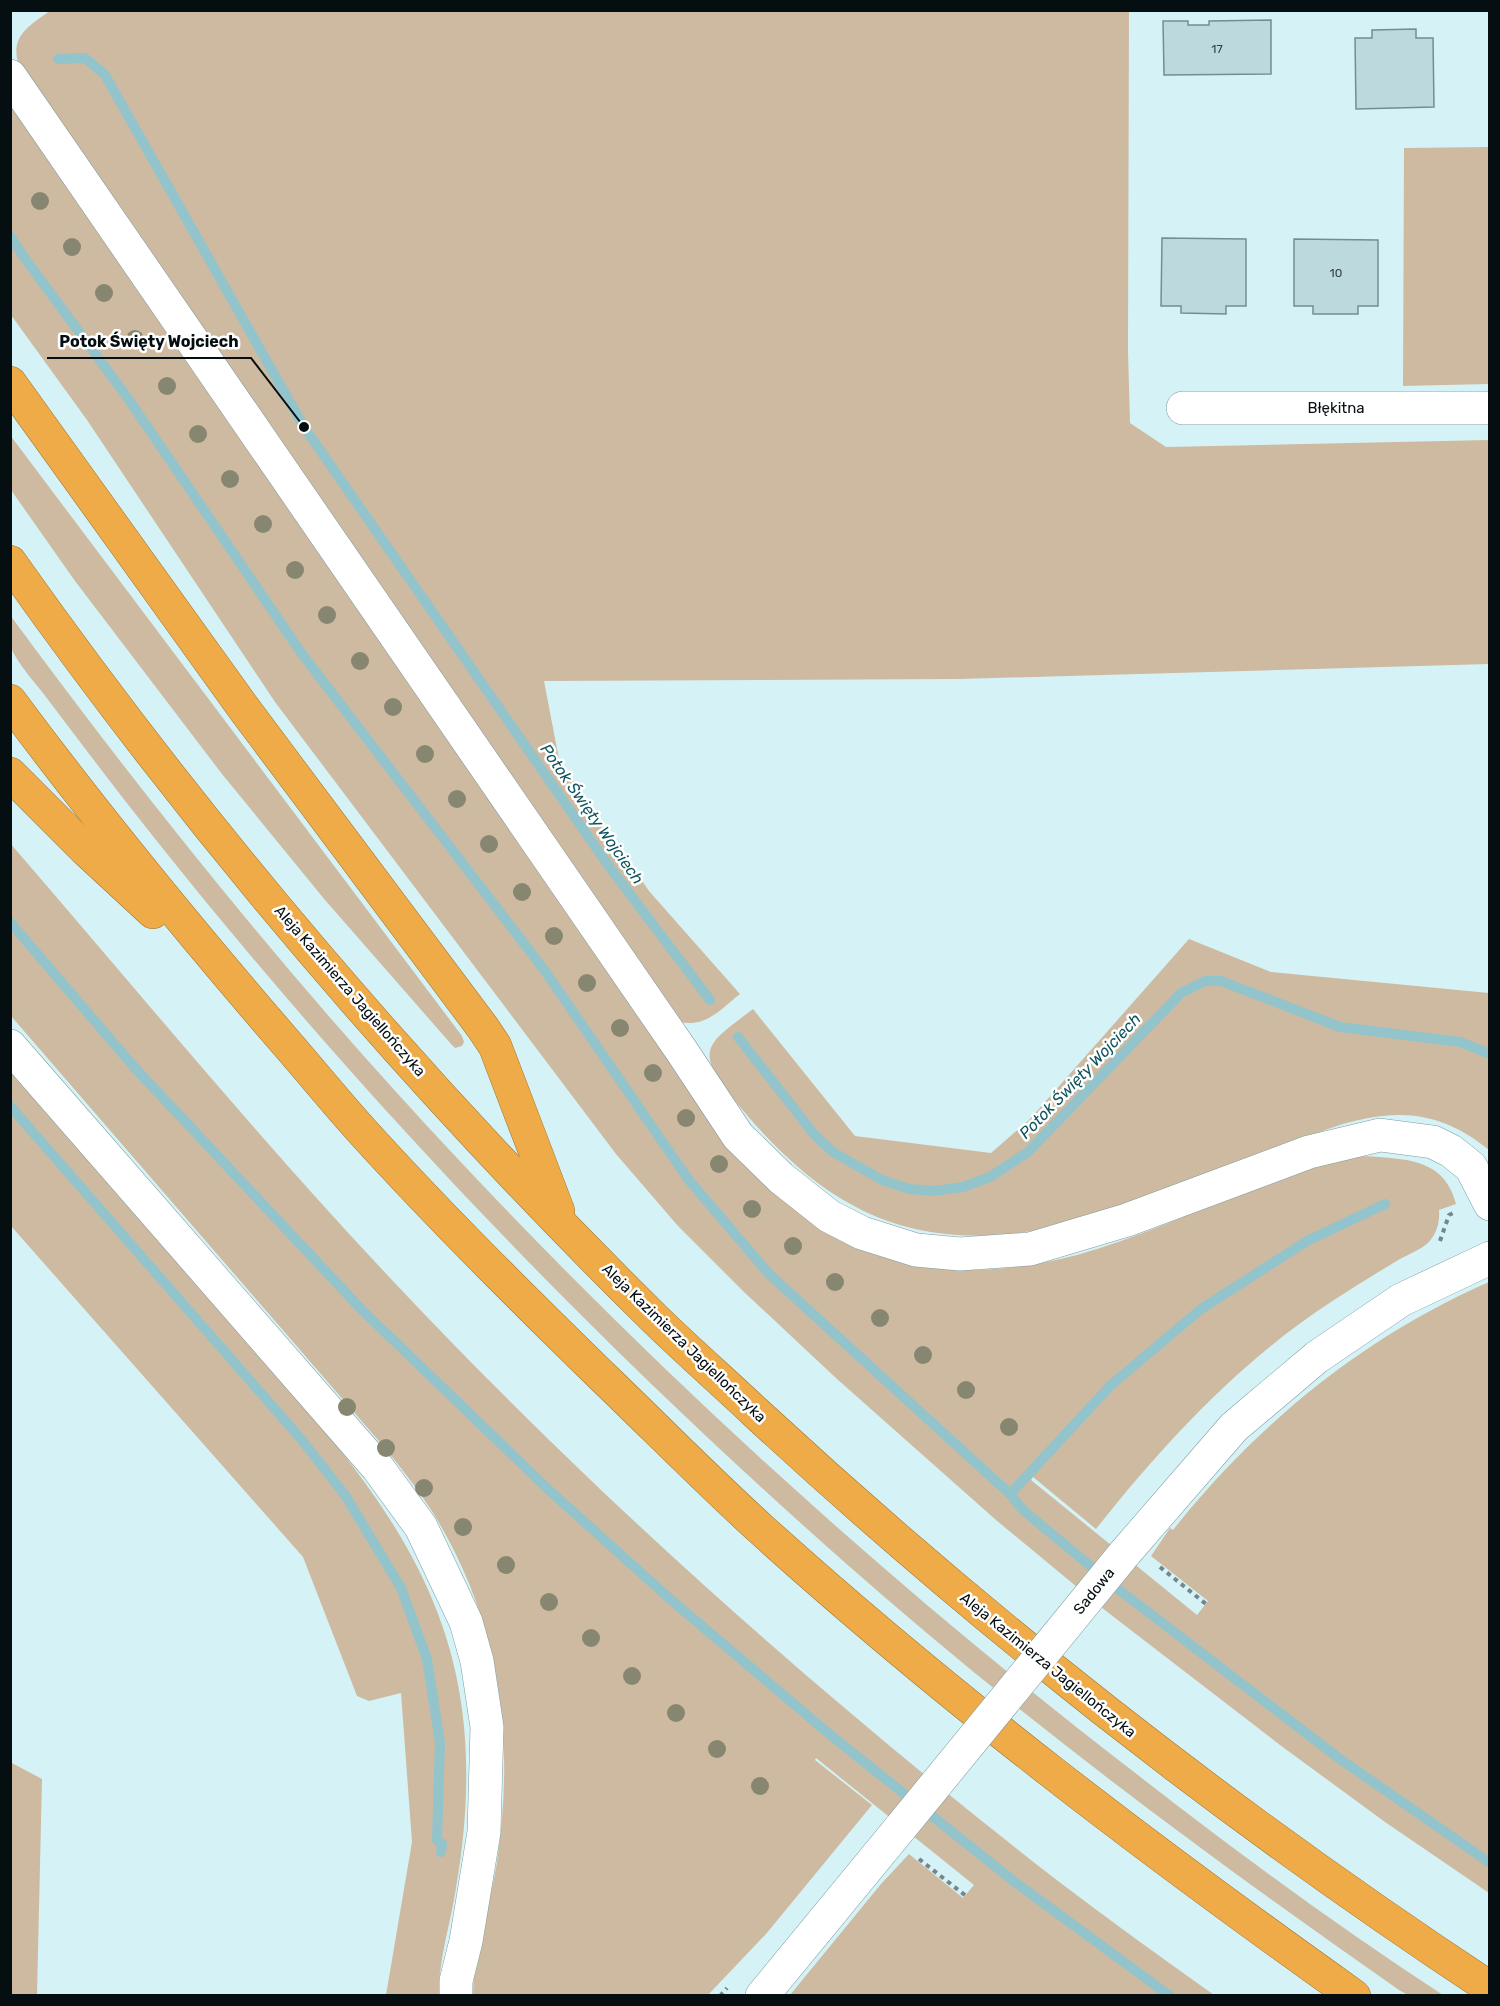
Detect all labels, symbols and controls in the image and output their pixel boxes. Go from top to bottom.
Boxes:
house number: 17 [1211,42,1223,56]
house number: 10 [1330,266,1342,280]
callout: Potok Święty Wojciech [47,324,251,358]
text: Potok Święty Wojciech [59,331,239,351]
street label: Błękitna [1307,399,1365,417]
water label: Potok Święty Wojciech [536,740,648,888]
street label: Aleja Kazimierza Jagiellończyka [271,902,429,1080]
water label: Potok Święty Wojciech [1015,1009,1145,1143]
street label: Aleja Kazimierza Jagiellończyka [598,1260,770,1426]
street label: Sadowa [1070,1564,1118,1618]
street label: Aleja Kazimierza Jagiellończyka [957,1589,1139,1741]

